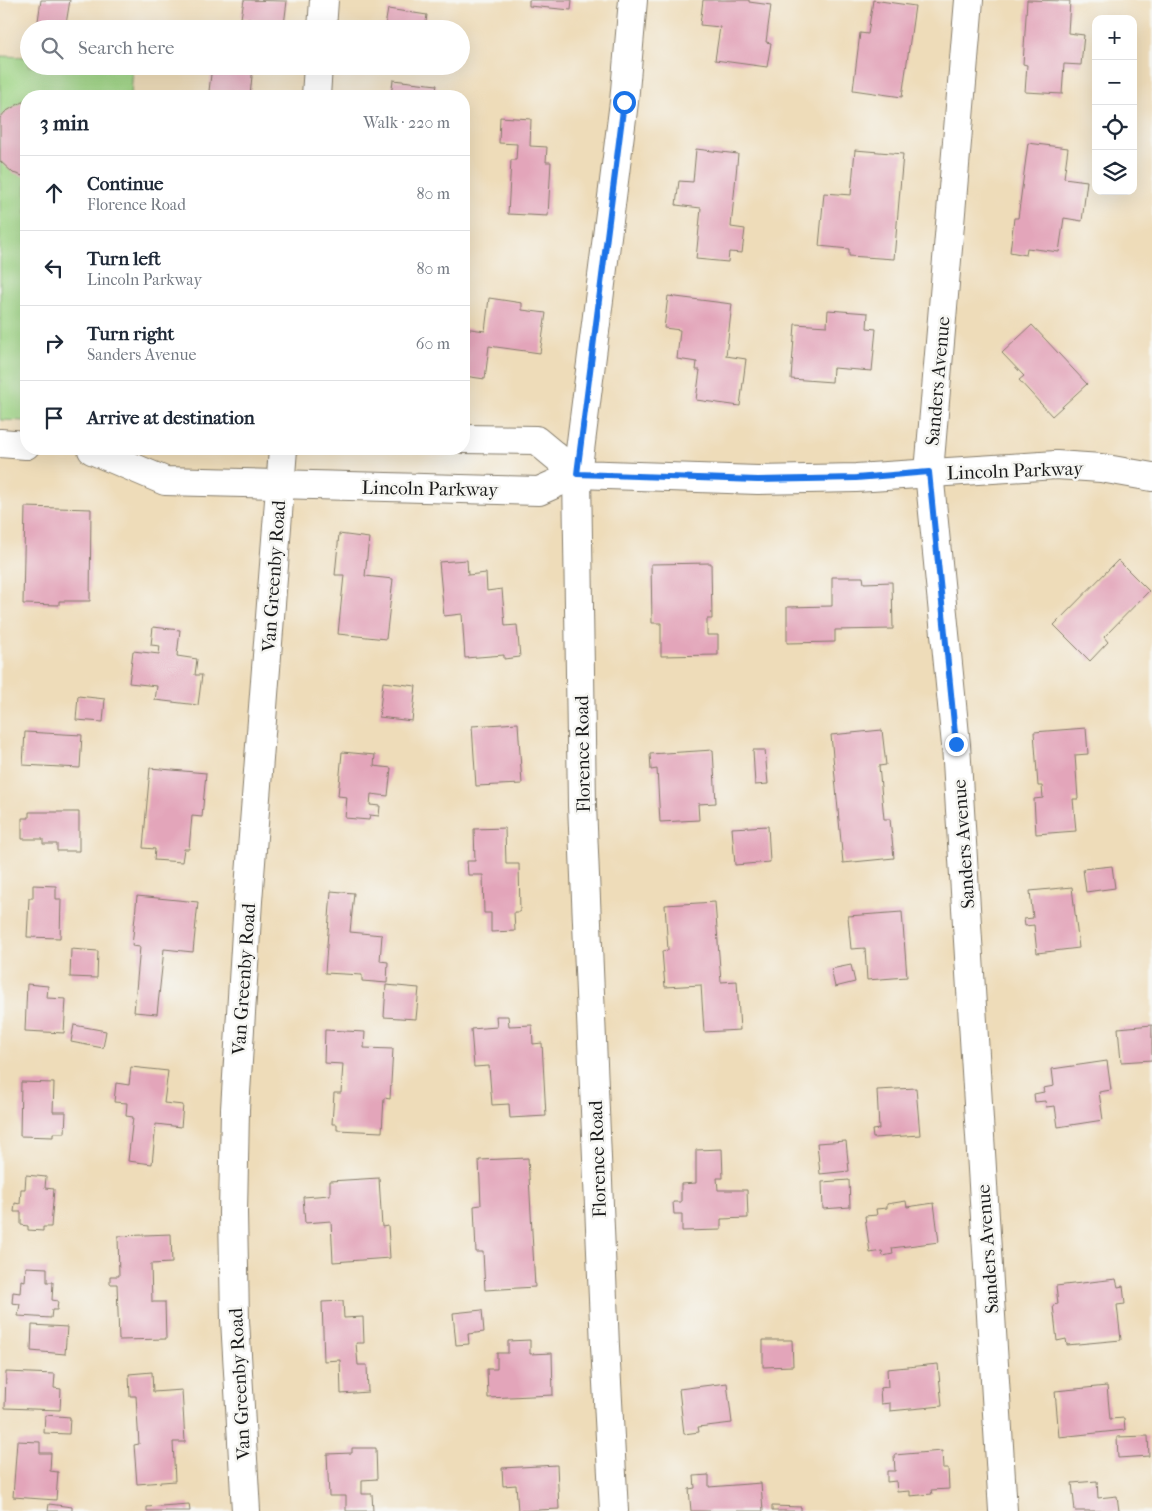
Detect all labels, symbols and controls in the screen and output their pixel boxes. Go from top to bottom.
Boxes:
map controls [1092,15,1137,195]
button: + [1092,15,1137,60]
search box [20,20,470,75]
icon: search [38,34,66,62]
text: Search here [78,37,174,59]
button: − [1092,60,1137,105]
route start [613,91,636,114]
button: locate [1092,105,1137,150]
text: 3 min [40,111,89,135]
text: Walk · 220 m [363,113,450,132]
button: layers [1092,150,1137,195]
text: Continue [87,173,163,195]
icon: ahead [40,179,68,207]
text: 80 m [416,184,450,203]
text: Florence Road [87,195,186,214]
text: Turn left [87,248,161,270]
icon: left [40,254,68,282]
text: 80 m [416,259,450,278]
text: Lincoln Parkway [87,270,202,289]
street label: Sanders Avenue [921,315,955,447]
text: Turn right [87,323,174,345]
icon: right [40,329,68,357]
text: 60 m [416,334,450,353]
text: Sanders Avenue [87,345,196,364]
icon: arrive [40,404,68,432]
text: Arrive at destination [87,407,255,429]
street label: Lincoln Parkway [946,458,1085,484]
street label: Lincoln Parkway [362,477,499,501]
street label: Van Greenby Road [258,499,290,654]
street label: Florence Road [571,694,595,813]
route end [945,733,968,756]
street label: Sanders Avenue [948,778,979,909]
street label: Van Greenby Road [228,902,260,1057]
street label: Florence Road [585,1099,611,1218]
street label: Sanders Avenue [972,1183,1003,1314]
street label: Van Greenby Road [225,1307,255,1461]

